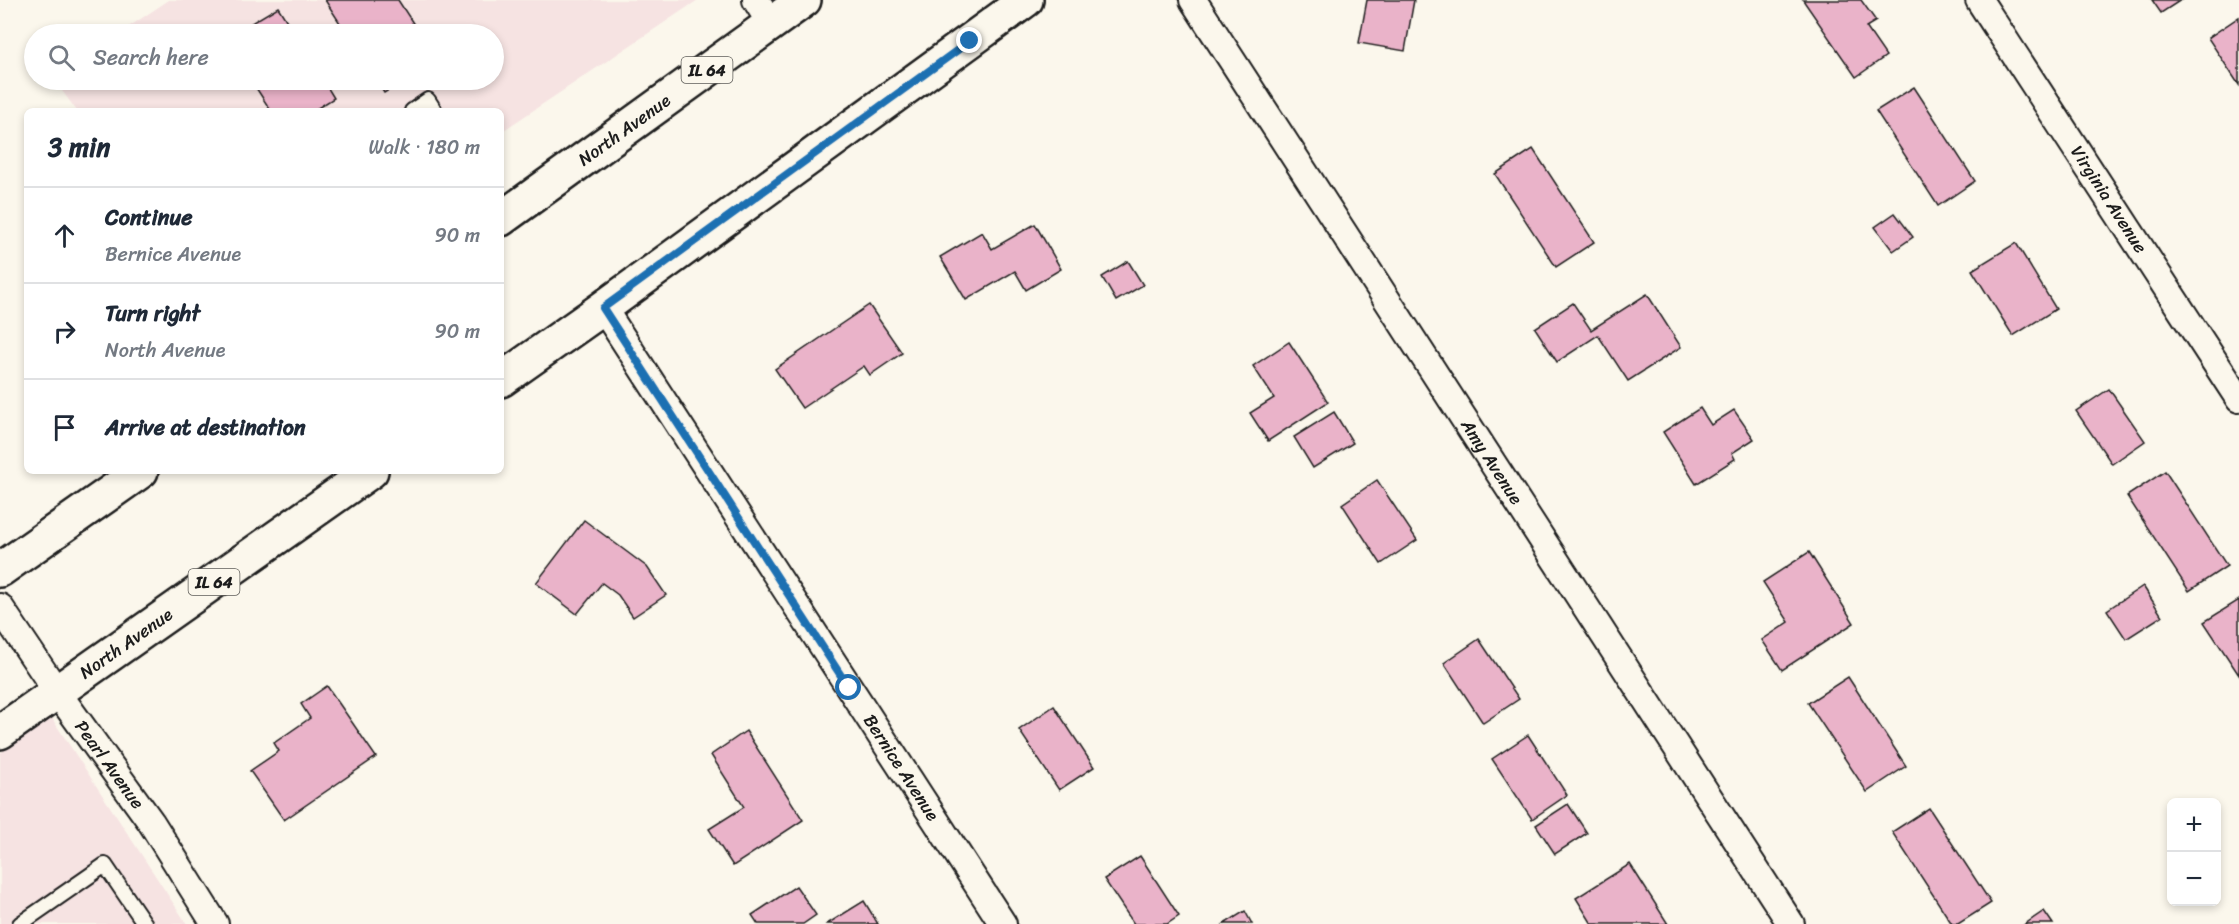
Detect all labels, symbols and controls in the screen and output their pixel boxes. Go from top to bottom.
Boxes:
search box [24,24,504,90]
route end [956,27,982,53]
text: Search here [93,38,209,77]
icon: search [45,41,78,74]
road number: IL 64 [682,57,732,83]
street label: North Avenue [571,85,678,175]
text: 3 min [48,124,110,170]
text: Walk · 180 m [369,130,480,165]
street label: Virginia Avenue [2062,139,2156,260]
text: Continue [105,198,193,237]
text: 90 m [435,218,480,253]
icon: ahead [48,219,81,252]
text: Bernice Avenue [105,237,241,272]
text: Turn right [105,294,200,333]
text: 90 m [435,314,480,349]
icon: right [48,315,81,348]
text: North Avenue [105,333,225,368]
text: Arrive at destination [105,408,306,447]
icon: arrive [48,411,81,444]
street label: Amy Avenue [1451,411,1532,511]
road number: IL 64 [188,569,240,595]
street label: North Avenue [72,599,180,688]
route start [835,674,861,700]
street label: Bernice Avenue [855,708,948,828]
street label: Pearl Avenue [66,713,153,816]
map controls [2167,798,2221,906]
button: + [2167,798,2221,852]
button: − [2167,852,2221,906]

